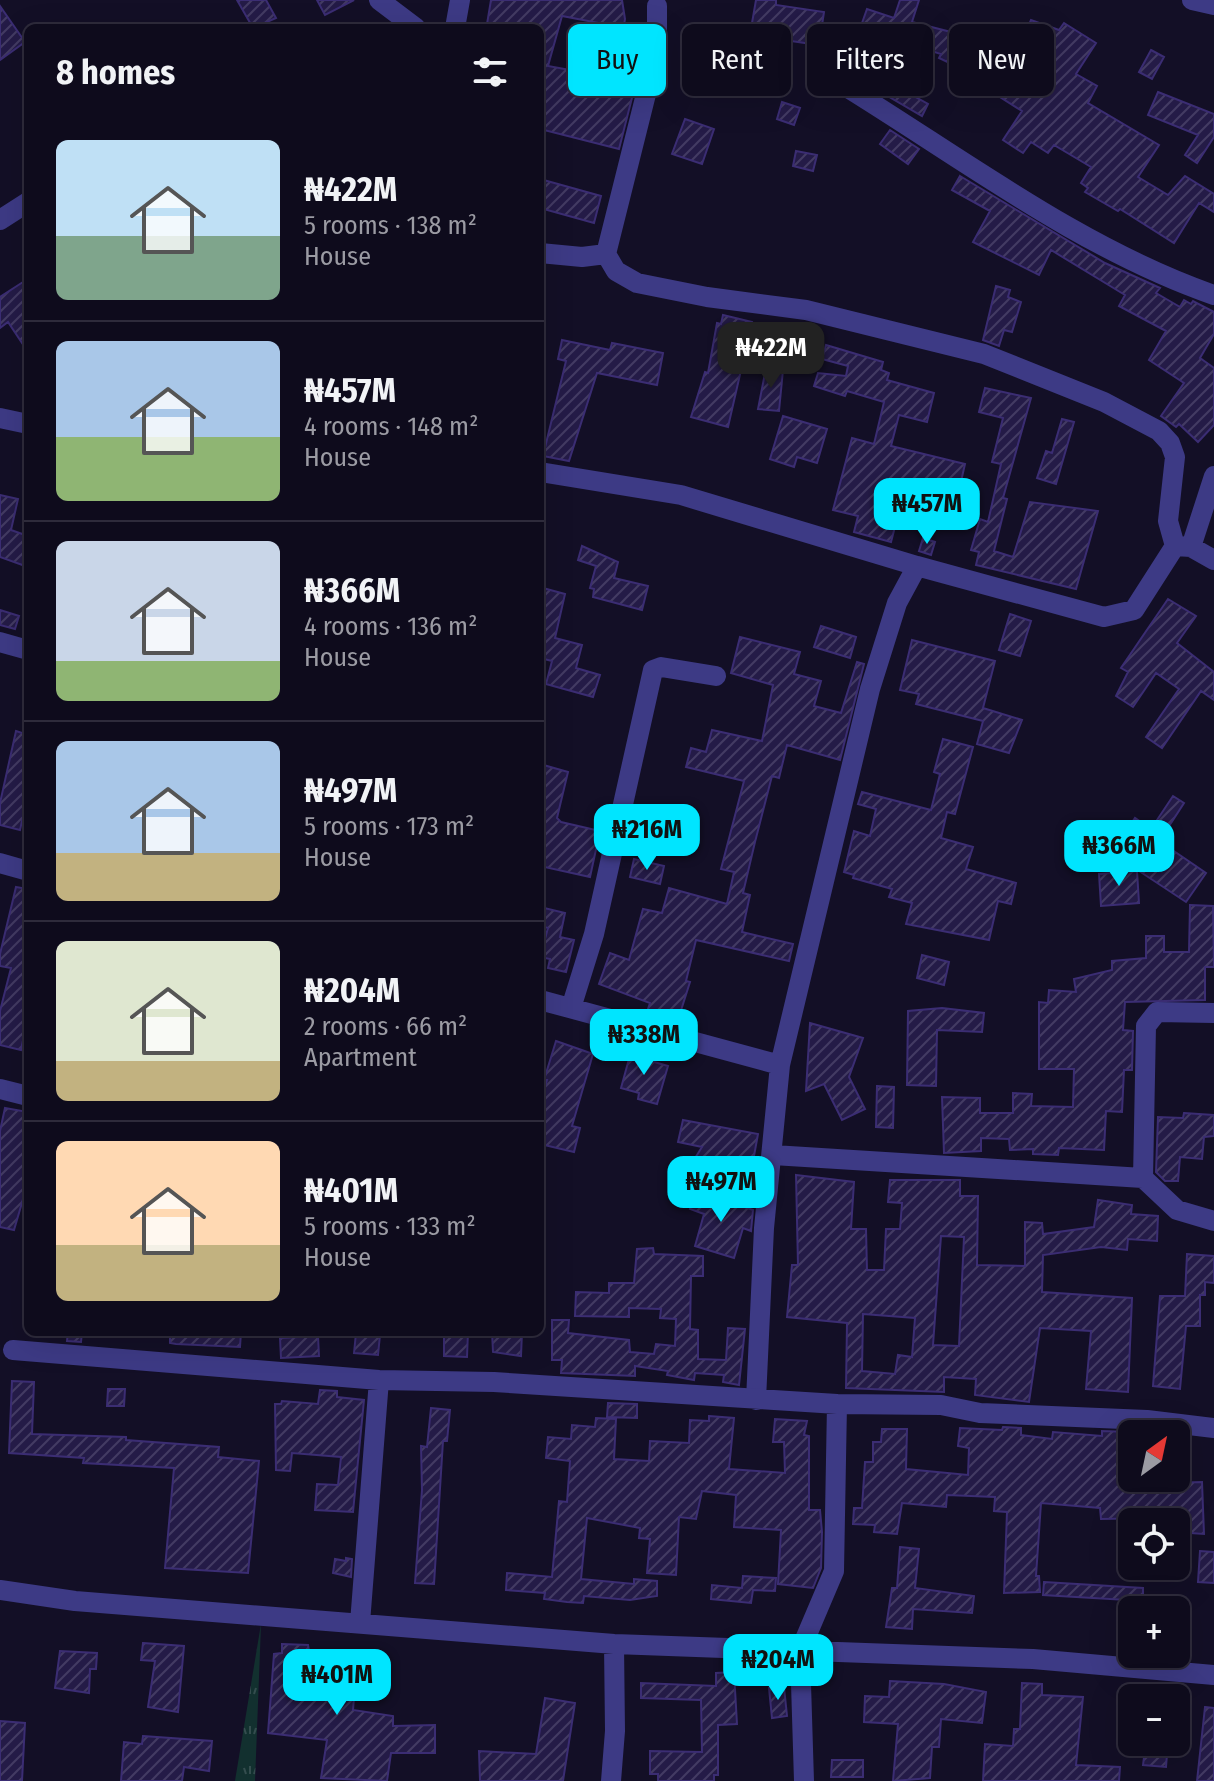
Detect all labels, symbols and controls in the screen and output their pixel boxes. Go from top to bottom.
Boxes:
chip: Buy [568,24,666,96]
chip: Rent [682,24,791,96]
chip: Filters [807,24,933,96]
chip: New [949,24,1054,96]
icon: filters [468,50,512,94]
text: 8 homes [56,52,175,93]
text: ₦422M [304,169,397,210]
icon: home [120,172,216,268]
text: 5 rooms · 138 m² [304,210,477,241]
text: House [304,241,371,272]
pin: ₦422M [715,322,827,390]
text: ₦422M [735,332,807,363]
text: ₦457M [304,370,396,411]
icon: home [120,373,216,469]
text: 4 rooms · 148 m² [304,411,478,442]
text: House [304,442,371,473]
pin: ₦457M [871,478,983,546]
text: ₦457M [892,488,962,519]
text: ₦366M [304,570,400,611]
icon: home [120,573,216,669]
text: 4 rooms · 136 m² [304,611,477,642]
text: House [304,642,371,673]
text: ₦497M [304,770,397,811]
icon: home [120,773,216,869]
pin: ₦216M [591,804,703,872]
text: 5 rooms · 173 m² [304,811,474,842]
text: ₦216M [612,814,682,845]
pin: ₦366M [1063,820,1175,888]
text: ₦366M [1082,830,1156,861]
text: House [304,842,371,873]
text: ₦204M [304,970,400,1011]
icon: home [120,973,216,1069]
pin: ₦338M [588,1009,700,1077]
text: 2 rooms · 66 m² [304,1011,467,1042]
text: ₦338M [608,1019,680,1050]
text: Apartment [304,1042,417,1073]
pin: ₦497M [665,1156,777,1224]
text: ₦497M [685,1166,757,1197]
text: ₦401M [304,1170,398,1211]
icon: home [120,1173,216,1269]
text: 5 rooms · 133 m² [304,1211,476,1242]
text: House [304,1242,371,1273]
north arrow [1118,1420,1190,1492]
map controls [1118,1420,1190,1756]
button: locate [1118,1508,1190,1580]
button: + [1118,1596,1190,1668]
pin: ₦204M [722,1634,834,1702]
text: ₦204M [741,1644,815,1675]
pin: ₦401M [281,1649,393,1717]
text: ₦401M [301,1659,373,1690]
button: − [1118,1684,1190,1756]

